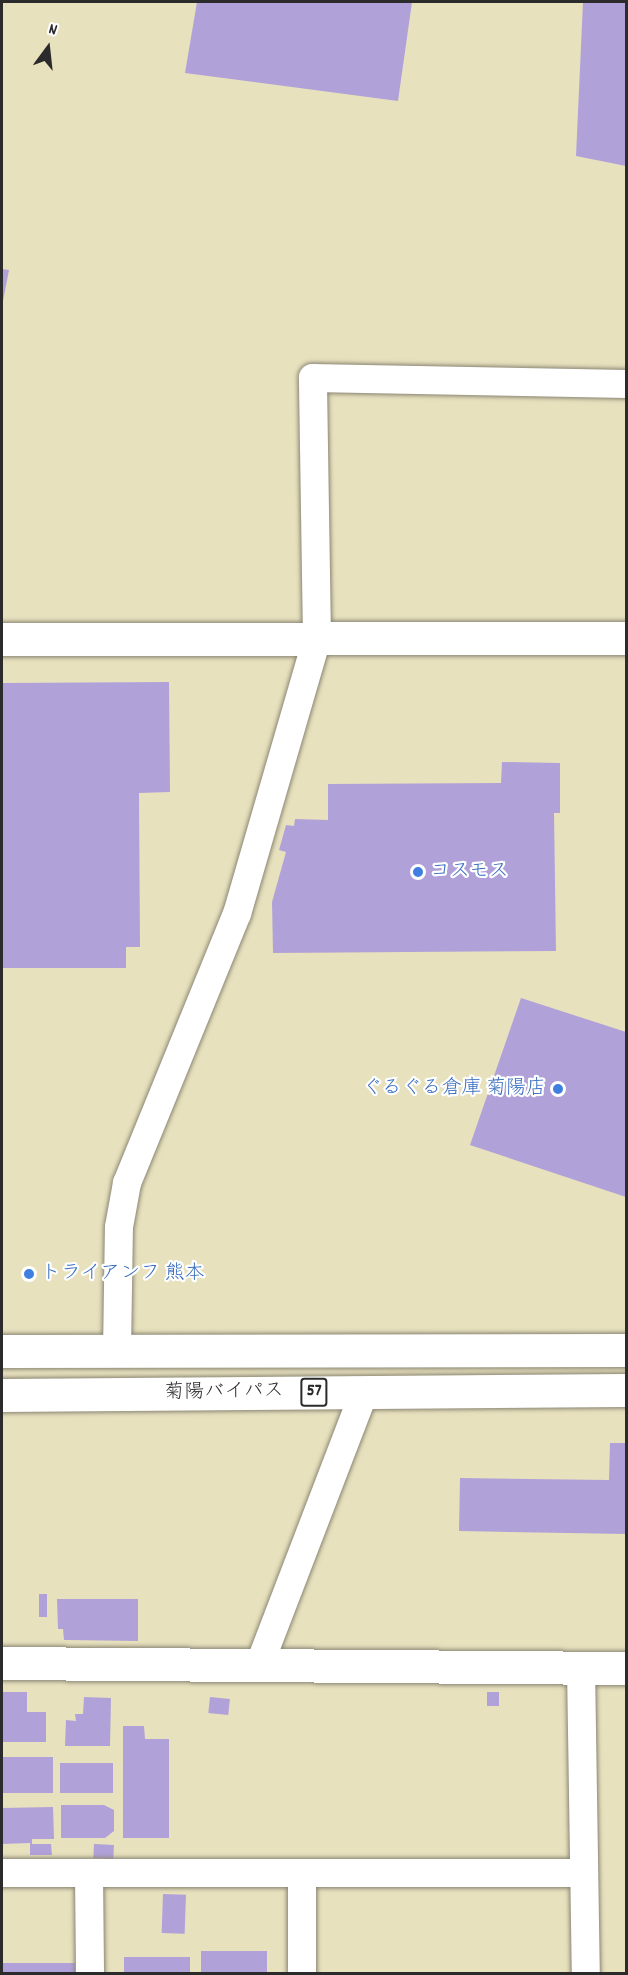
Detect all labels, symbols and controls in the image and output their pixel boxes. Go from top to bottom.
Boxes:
north arrow [18,18,78,78]
text: N [46,18,60,42]
place label: コスモス [430,860,510,884]
marker: コスモス [411,865,425,879]
place label: ぐるぐる倉庫 菊陽店 [361,1077,546,1101]
marker: ぐるぐる倉庫 菊陽店 [551,1082,565,1096]
place label: トライアンフ 熊本 [41,1262,206,1286]
marker: トライアンフ 熊本 [22,1267,36,1281]
road number: 57 [299,1377,329,1407]
street label: 菊陽バイパス [164,1380,284,1406]

